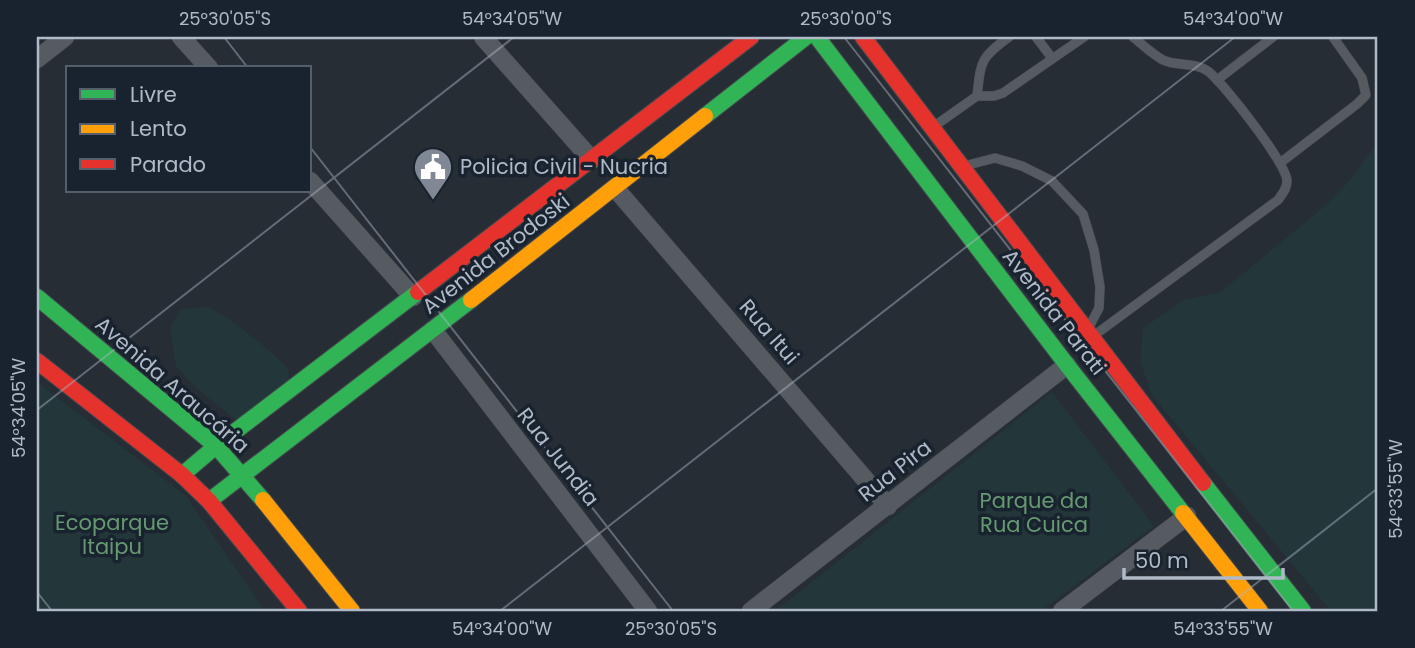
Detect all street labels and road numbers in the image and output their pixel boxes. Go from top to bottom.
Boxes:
street label: Avenida Brodoski [416,187,576,321]
street label: Avenida Parati [996,243,1113,381]
street label: Rua Itui [733,293,806,370]
street label: Avenida Araucária [89,310,256,460]
street label: Rua Jundia [511,401,606,512]
street label: Rua Pira [852,433,937,508]

